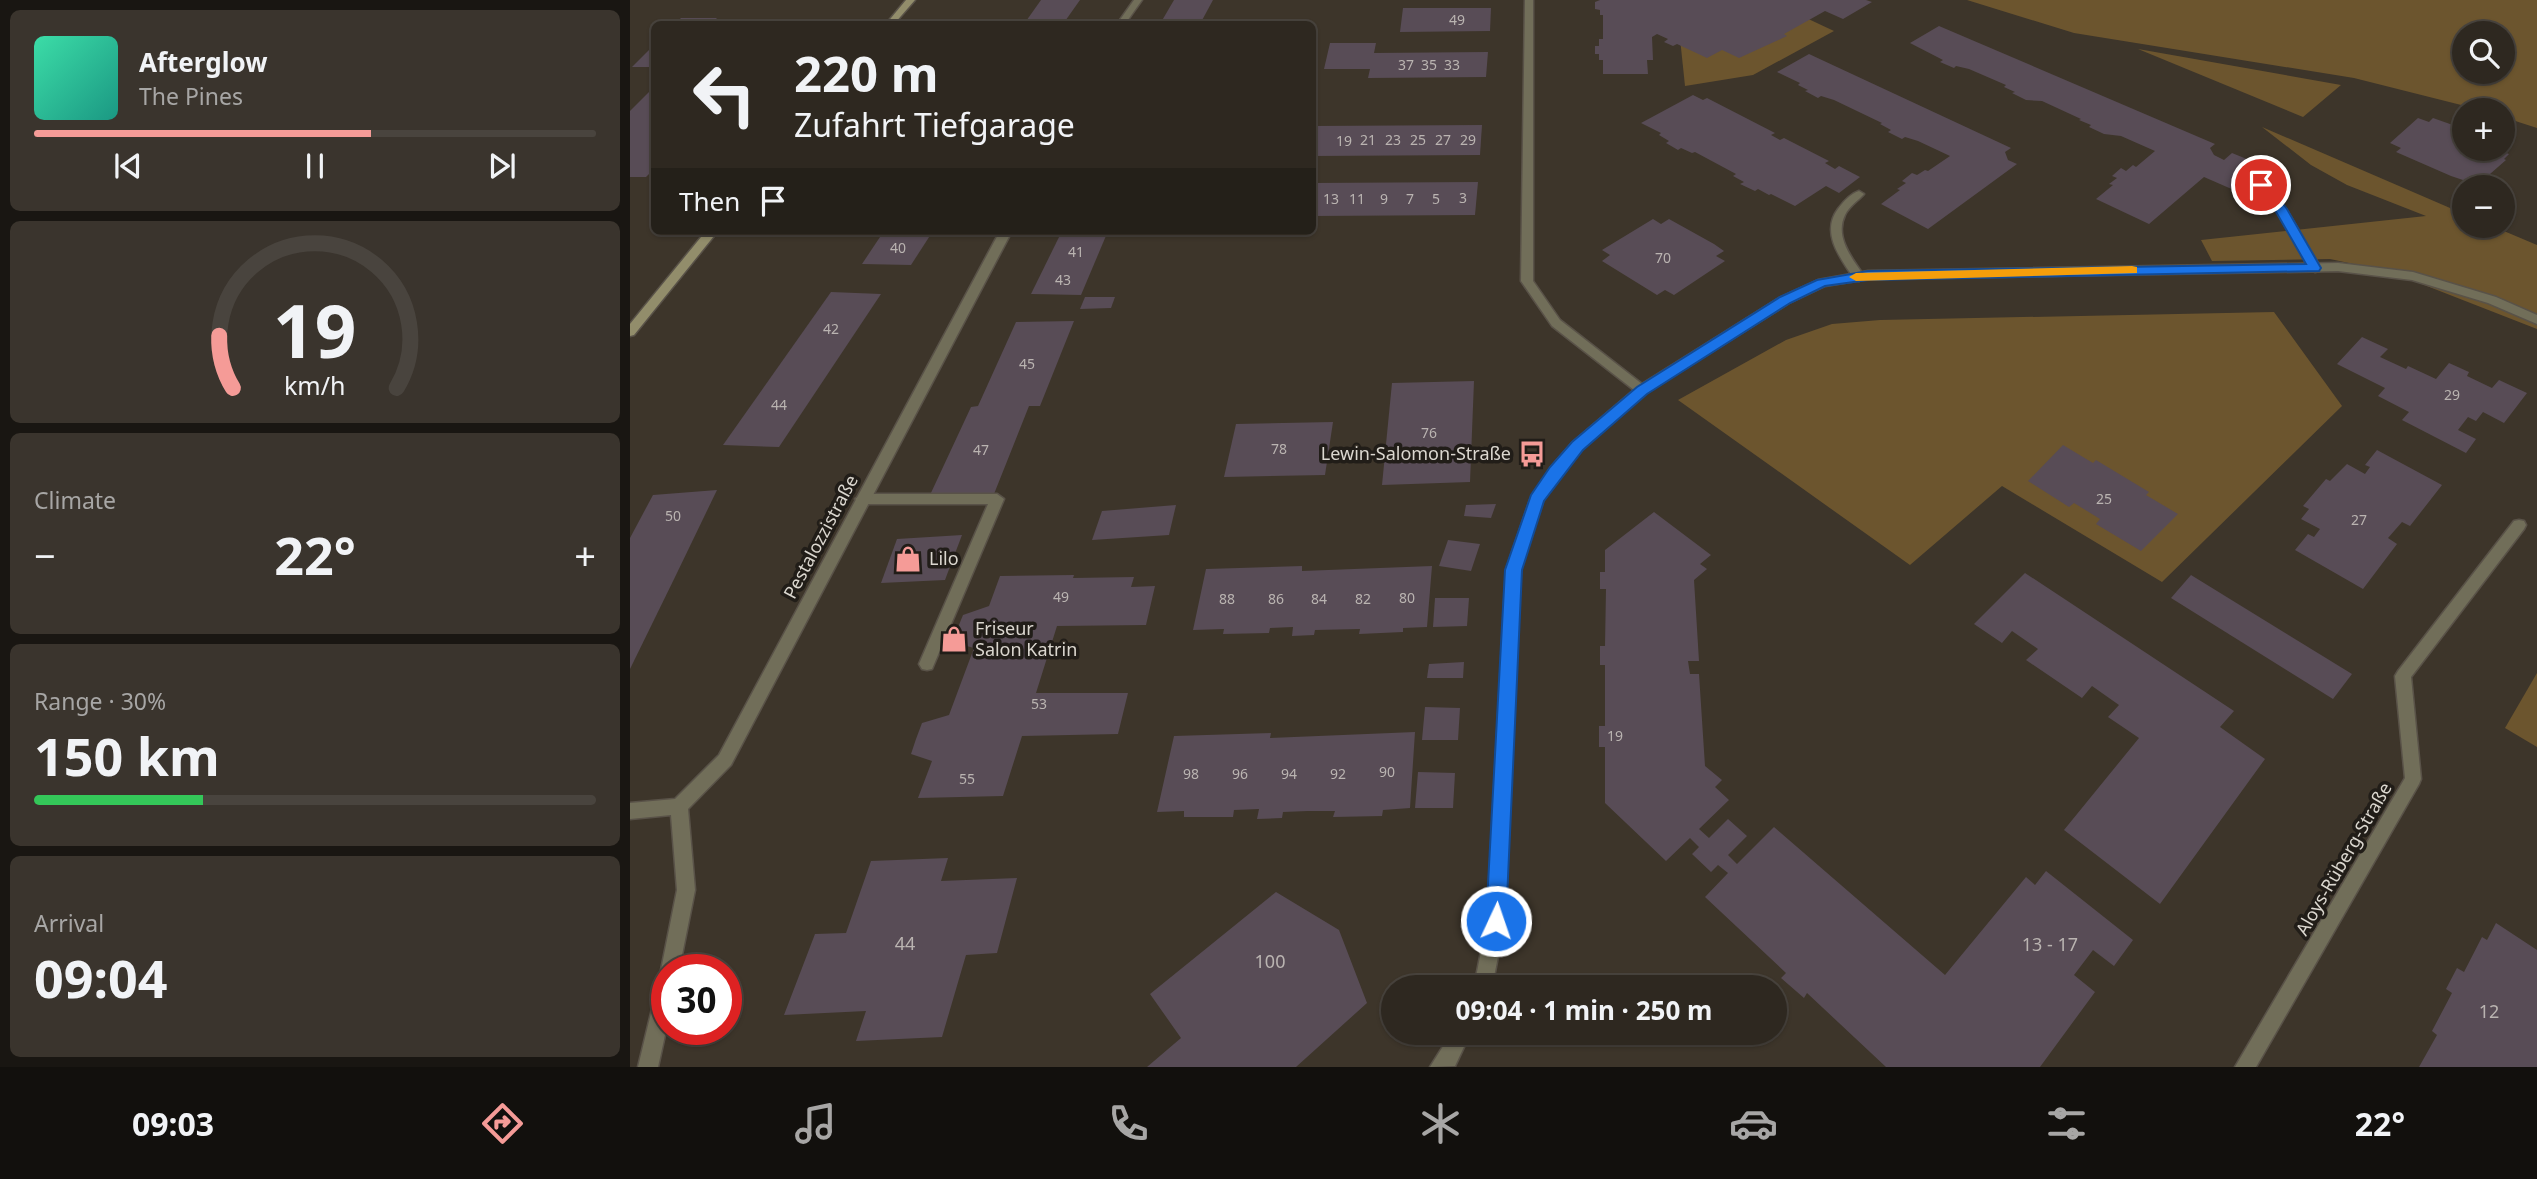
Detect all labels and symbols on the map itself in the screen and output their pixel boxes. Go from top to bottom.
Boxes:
house number: 49 [1449,10,1465,29]
house number: 37 [1398,55,1414,74]
house number: 35 [1421,55,1437,74]
house number: 33 [1444,55,1460,74]
house number: 21 [1360,130,1376,149]
house number: 23 [1385,130,1401,149]
house number: 25 [1410,130,1426,149]
house number: 27 [1435,130,1451,149]
house number: 29 [1460,130,1476,149]
house number: 19 [1336,131,1352,150]
pin [2231,155,2291,215]
house number: 3 [1459,188,1467,207]
house number: 13 [1323,189,1339,208]
house number: 11 [1349,189,1365,208]
house number: 9 [1380,189,1388,208]
house number: 7 [1406,189,1414,208]
house number: 5 [1432,189,1440,208]
house number: 40 [890,238,906,257]
house number: 41 [1068,242,1084,261]
house number: 70 [1655,248,1671,267]
house number: 43 [1055,270,1071,289]
house number: 42 [823,319,839,338]
house number: 45 [1019,354,1035,373]
house number: 29 [2444,385,2460,404]
house number: 44 [771,395,787,414]
house number: 76 [1421,423,1437,442]
house number: 78 [1271,439,1287,458]
bus stop icon: Lewin-Salomon-Straße [1517,439,1547,469]
house number: 47 [973,440,989,459]
place label: Lewin-Salomon-Straße [1321,441,1511,465]
street label: Pestalozzistraße [777,470,863,603]
house number: 25 [2096,489,2112,508]
house number: 50 [665,506,681,525]
house number: 27 [2351,510,2367,529]
shop icon: Lilo [893,544,923,574]
place label: Lilo [929,546,959,570]
house number: 49 [1053,587,1069,606]
house number: 80 [1399,588,1415,607]
house number: 88 [1219,589,1235,608]
house number: 86 [1268,589,1284,608]
house number: 84 [1311,589,1327,608]
house number: 82 [1355,589,1371,608]
place label: Friseur Salon Katrin [975,616,1077,661]
shop icon: Friseur Salon Katrin [939,624,969,654]
house number: 53 [1031,694,1047,713]
house number: 19 [1607,726,1623,745]
house number: 90 [1379,762,1395,781]
house number: 98 [1183,764,1199,783]
house number: 96 [1232,764,1248,783]
house number: 94 [1281,764,1297,783]
house number: 92 [1330,764,1346,783]
house number: 55 [959,769,975,788]
street label: Aloys-Rüberg-Straße [2289,778,2397,939]
position arrow [1459,884,1533,958]
house number: 44 [895,931,915,955]
house number: 13 - 17 [2022,932,2078,956]
house number: 100 [1255,949,1285,973]
speed limit sign: 30 [651,954,742,1045]
house number: 12 [2479,999,2499,1023]

